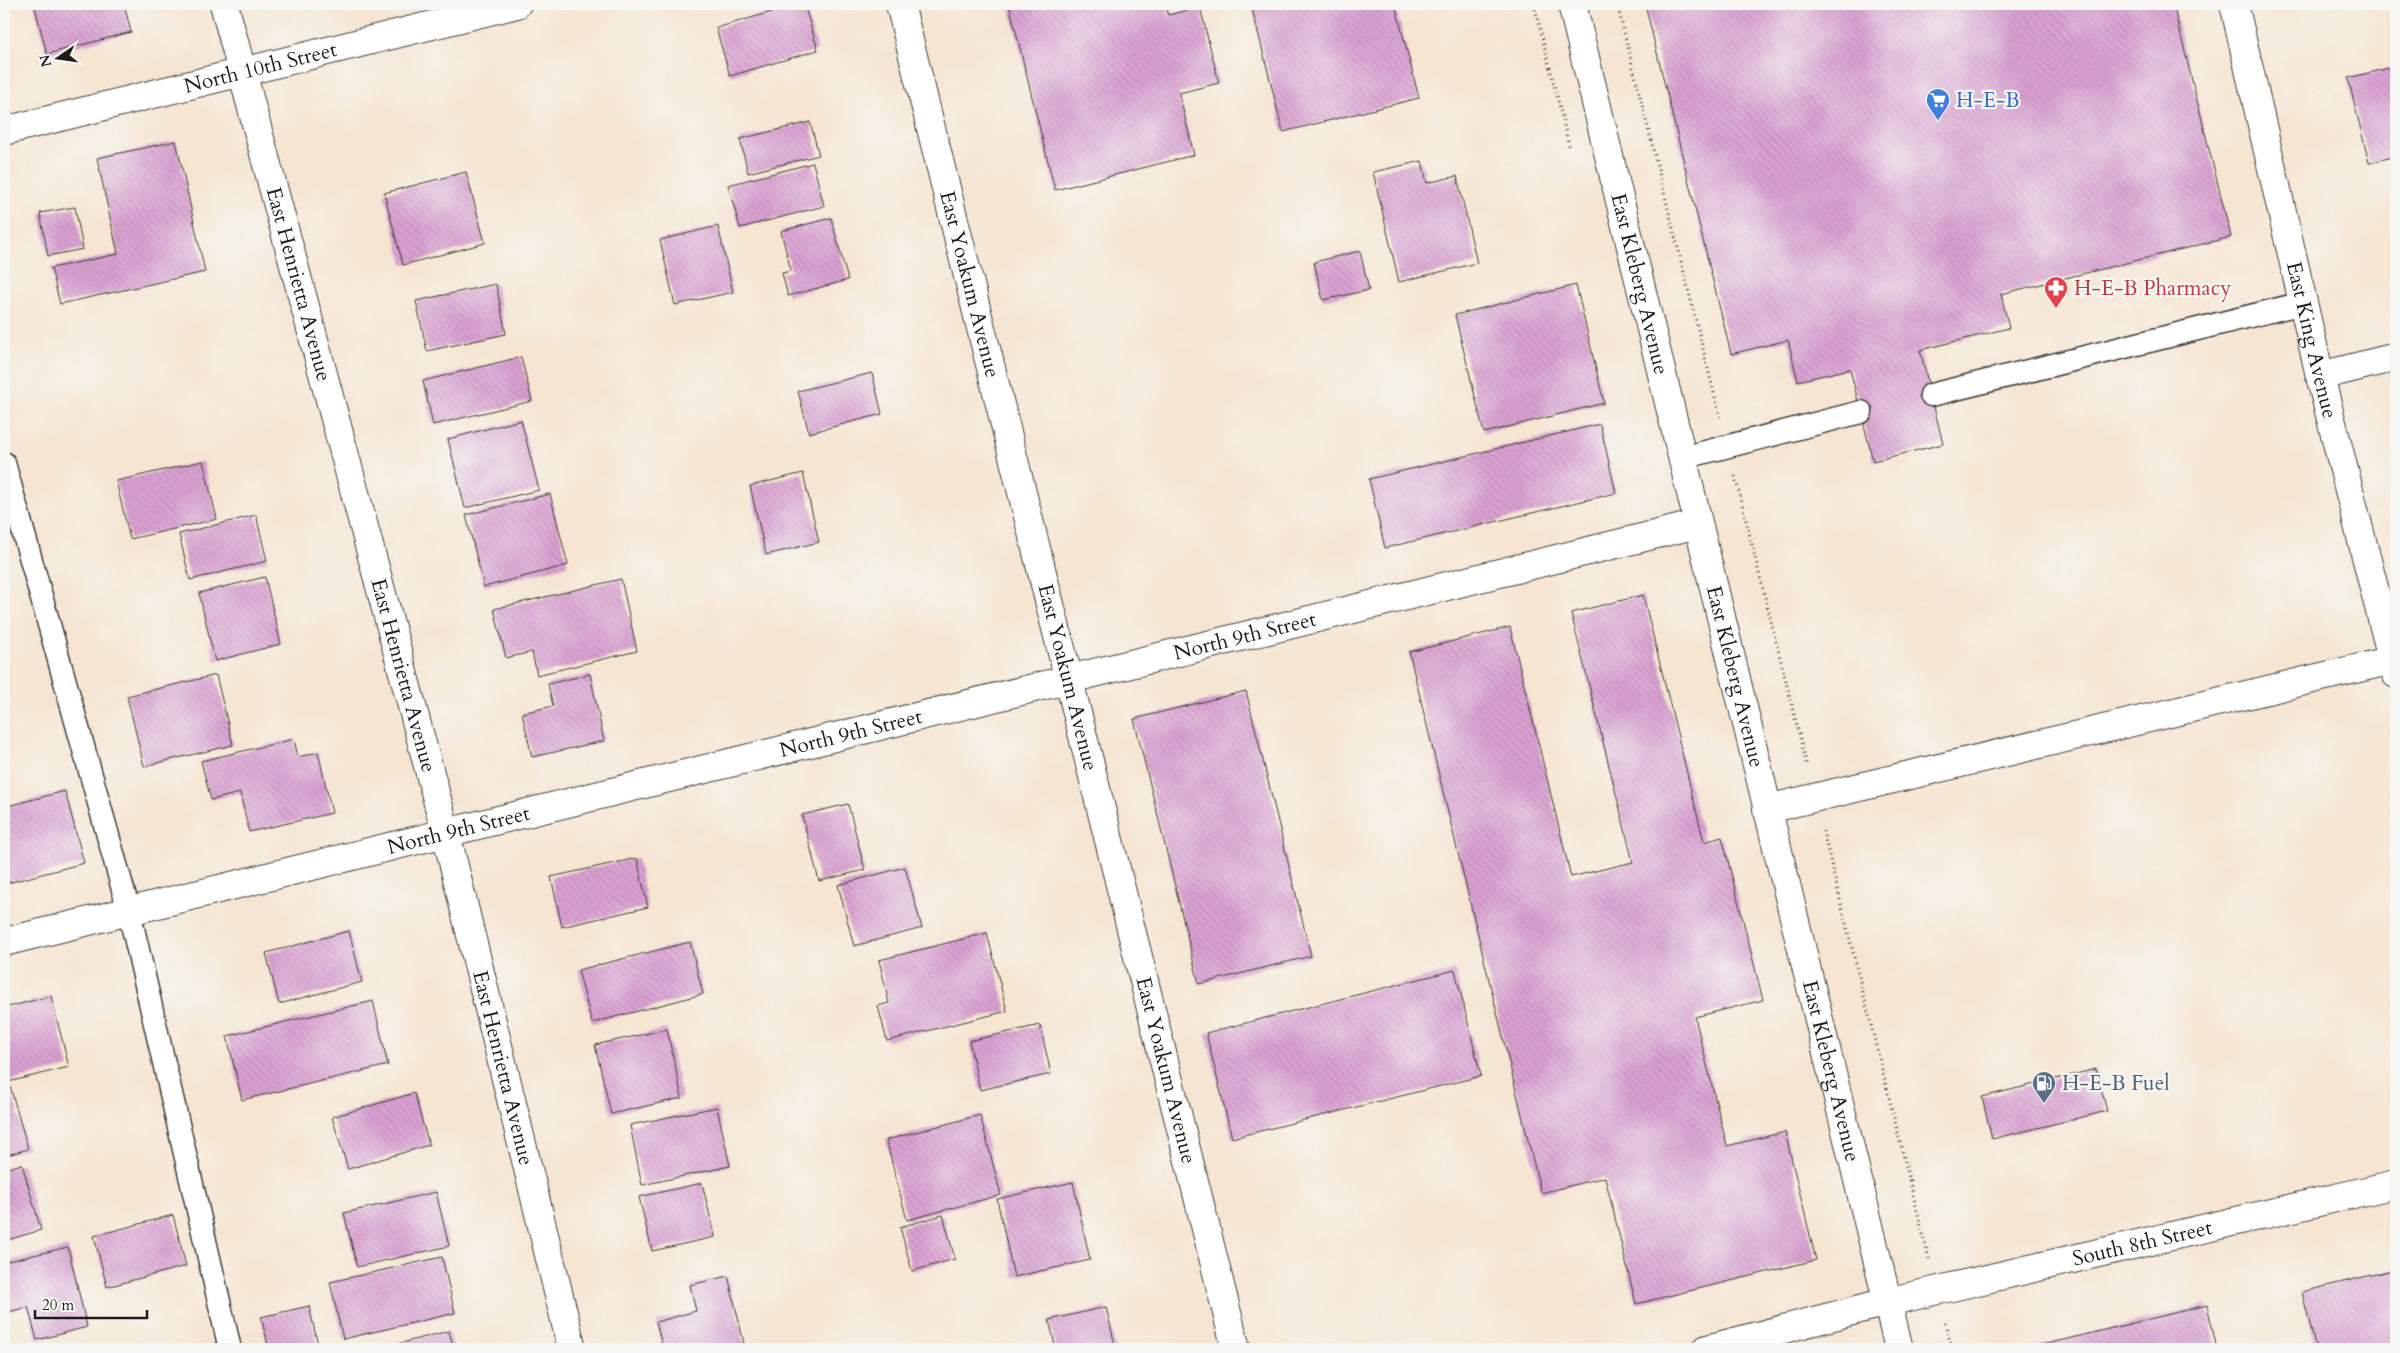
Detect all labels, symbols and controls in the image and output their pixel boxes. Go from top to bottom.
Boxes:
north arrow [32,32,82,82]
street label: North 10th Street [181,35,340,100]
text: N [35,53,56,69]
place label: H-E-B [1956,86,2020,115]
supermarket icon: H-E-B [1925,87,1951,121]
street label: East Henrietta Avenue [259,184,339,384]
street label: East Yoakum Avenue [933,188,1007,381]
street label: East Kleberg Avenue [1604,190,1676,378]
street label: East King Avenue [2280,259,2345,422]
place label: H-E-B Pharmacy [2074,274,2231,303]
pharmacy icon: H-E-B Pharmacy [2043,275,2069,309]
street label: East Henrietta Avenue [364,575,444,776]
street label: East Yoakum Avenue [1031,581,1106,774]
street label: East Kleberg Avenue [1699,583,1772,770]
street label: North 9th Street [1170,604,1319,667]
street label: North 9th Street [776,701,925,765]
street label: North 9th Street [384,798,533,861]
street label: East Henrietta Avenue [466,967,541,1168]
street label: East Yoakum Avenue [1129,974,1204,1167]
street label: East Kleberg Avenue [1795,977,1867,1165]
place label: H-E-B Fuel [2062,1069,2170,1098]
fuel station icon: H-E-B Fuel [2031,1070,2057,1104]
street label: South 8th Street [2070,1213,2215,1273]
scale bar [35,1288,148,1320]
text: 20 m [42,1295,74,1315]

